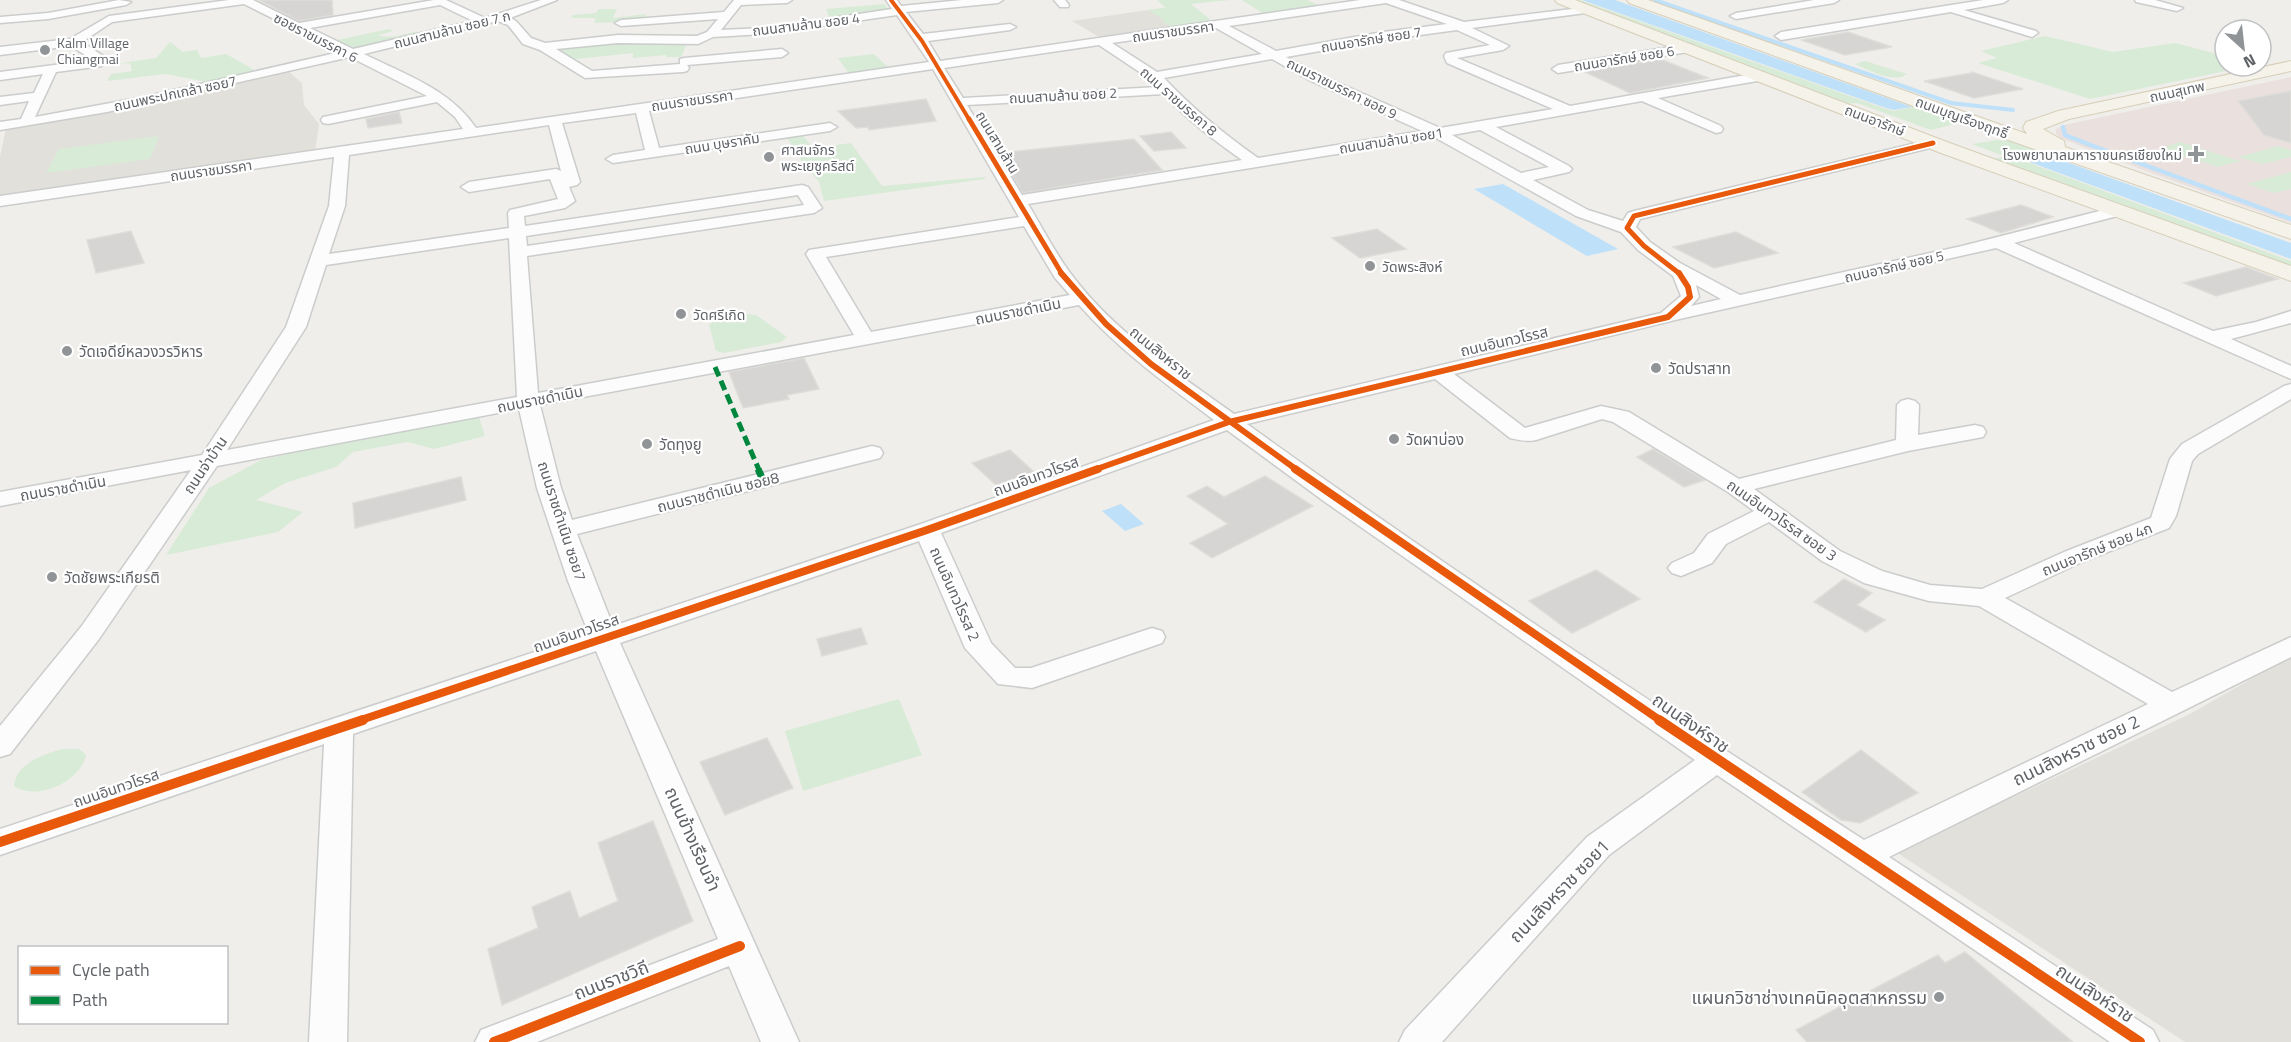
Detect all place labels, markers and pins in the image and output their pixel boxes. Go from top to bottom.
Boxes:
place label: Kalm Village Chiangmai [57,32,129,69]
marker: Kalm Village Chiangmai [38,43,52,57]
place label: ศาสนจักร พระเยซูคริสต์ [781,139,854,176]
place label: โรงพยาบาลมหาราชนครเชียงใหม่ [2003,144,2182,165]
marker: โรงพยาบาลมหาราชนครเชียงใหม่ [2187,145,2205,163]
marker: ศาสนจักร พระเยซูคริสต์ [762,150,776,164]
place label: วัดพระสิงห์ [1382,256,1443,277]
marker: วัดพระสิงห์ [1363,259,1377,273]
place label: วัดศรีเกิด [693,304,745,325]
marker: วัดศรีเกิด [674,307,688,321]
place label: วัดเจดีย์หลวงวรวิหาร [79,340,203,363]
marker: วัดเจดีย์หลวงวรวิหาร [60,344,74,358]
place label: วัดปราสาท [1668,357,1731,380]
marker: วัดปราสาท [1649,361,1663,375]
place label: วัดผาบ่อง [1406,428,1464,451]
marker: วัดผาบ่อง [1387,432,1401,446]
place label: วัดทุงยู [659,433,702,456]
marker: วัดทุงยู [640,437,654,451]
place label: วัดชัยพระเกียรติ [64,566,160,589]
marker: วัดชัยพระเกียรติ [45,570,59,584]
place label: แผนกวิชาช่างเทคนิคอุตสาหกรรม [1692,984,1927,1011]
marker: แผนกวิชาช่างเทคนิคอุตสาหกรรม [1932,990,1946,1004]

